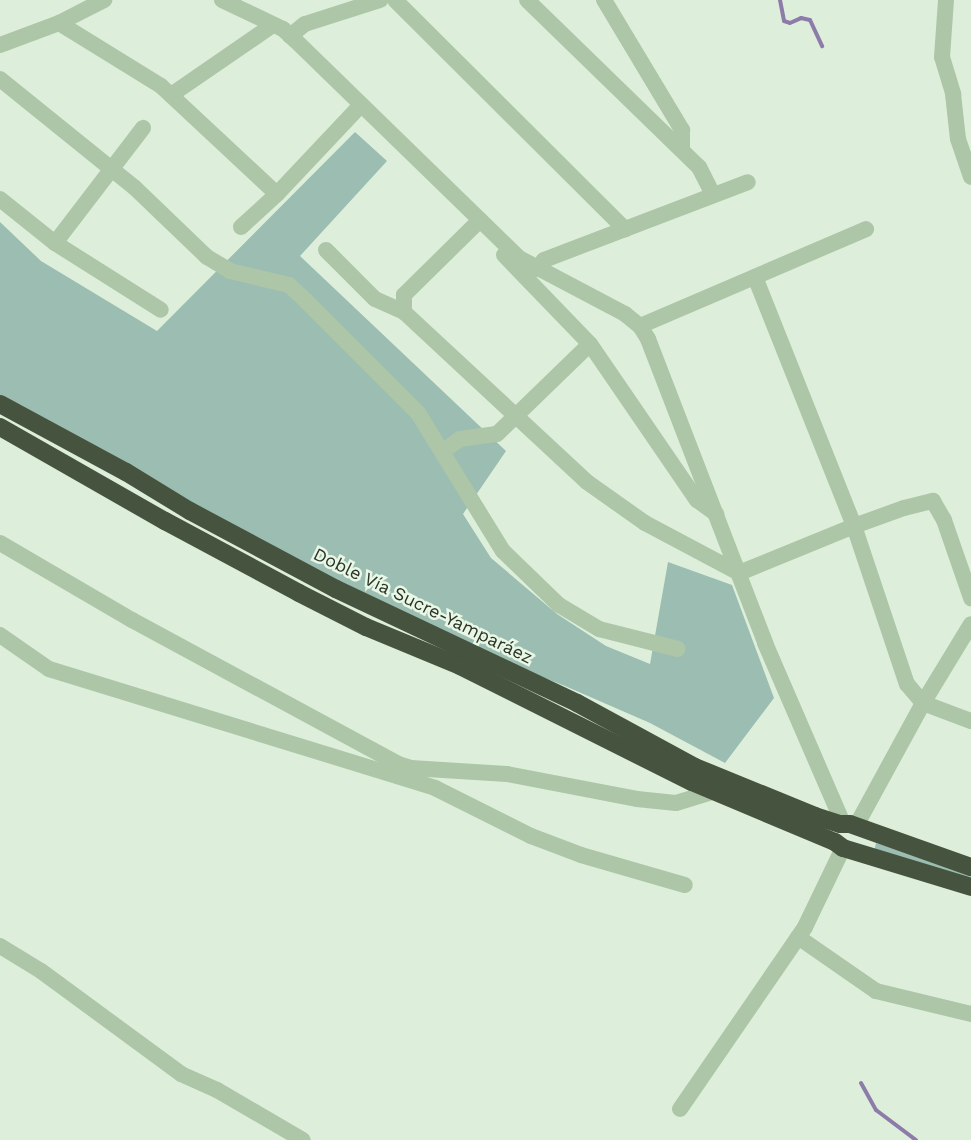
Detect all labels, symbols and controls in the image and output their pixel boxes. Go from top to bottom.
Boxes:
street label: Doble Vía Sucre-Yamparáez [309,543,537,669]

